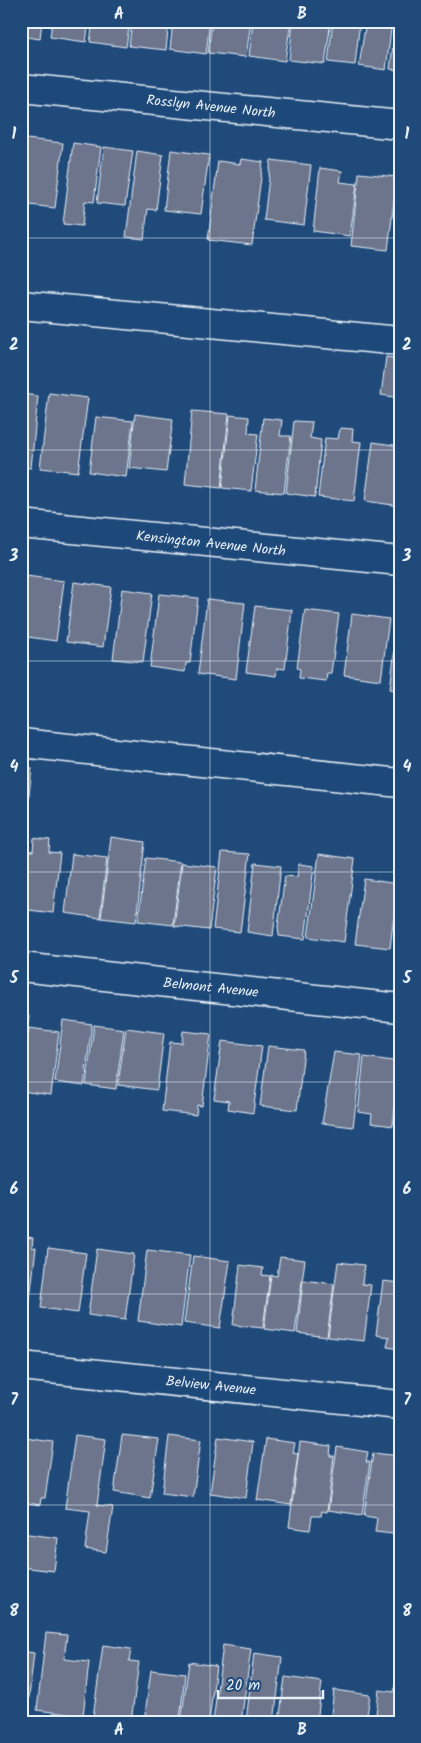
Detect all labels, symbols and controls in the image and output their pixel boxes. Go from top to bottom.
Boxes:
text: A [114,2,124,27]
text: B [297,2,307,27]
street label: Rosslyn Avenue North [145,89,277,125]
text: 1 [12,122,17,147]
text: 1 [405,122,410,147]
text: 2 [9,333,19,358]
text: 2 [402,333,412,358]
street label: Kensington Avenue North [135,525,287,563]
text: 3 [9,544,19,569]
text: 3 [402,544,412,569]
text: 4 [10,755,19,780]
text: 4 [403,755,412,780]
text: 5 [9,966,20,991]
text: 5 [402,966,413,991]
street label: Belmont Avenue [162,972,260,1004]
text: 6 [10,1177,19,1202]
text: 6 [403,1177,412,1202]
street label: Belview Avenue [165,1370,258,1402]
text: 7 [10,1388,18,1413]
text: 7 [403,1388,411,1413]
text: 8 [9,1599,19,1624]
text: 8 [402,1599,412,1624]
scale bar [218,1668,324,1700]
text: 20 m [226,1674,260,1698]
text: A [114,1718,124,1743]
text: B [297,1718,307,1743]

